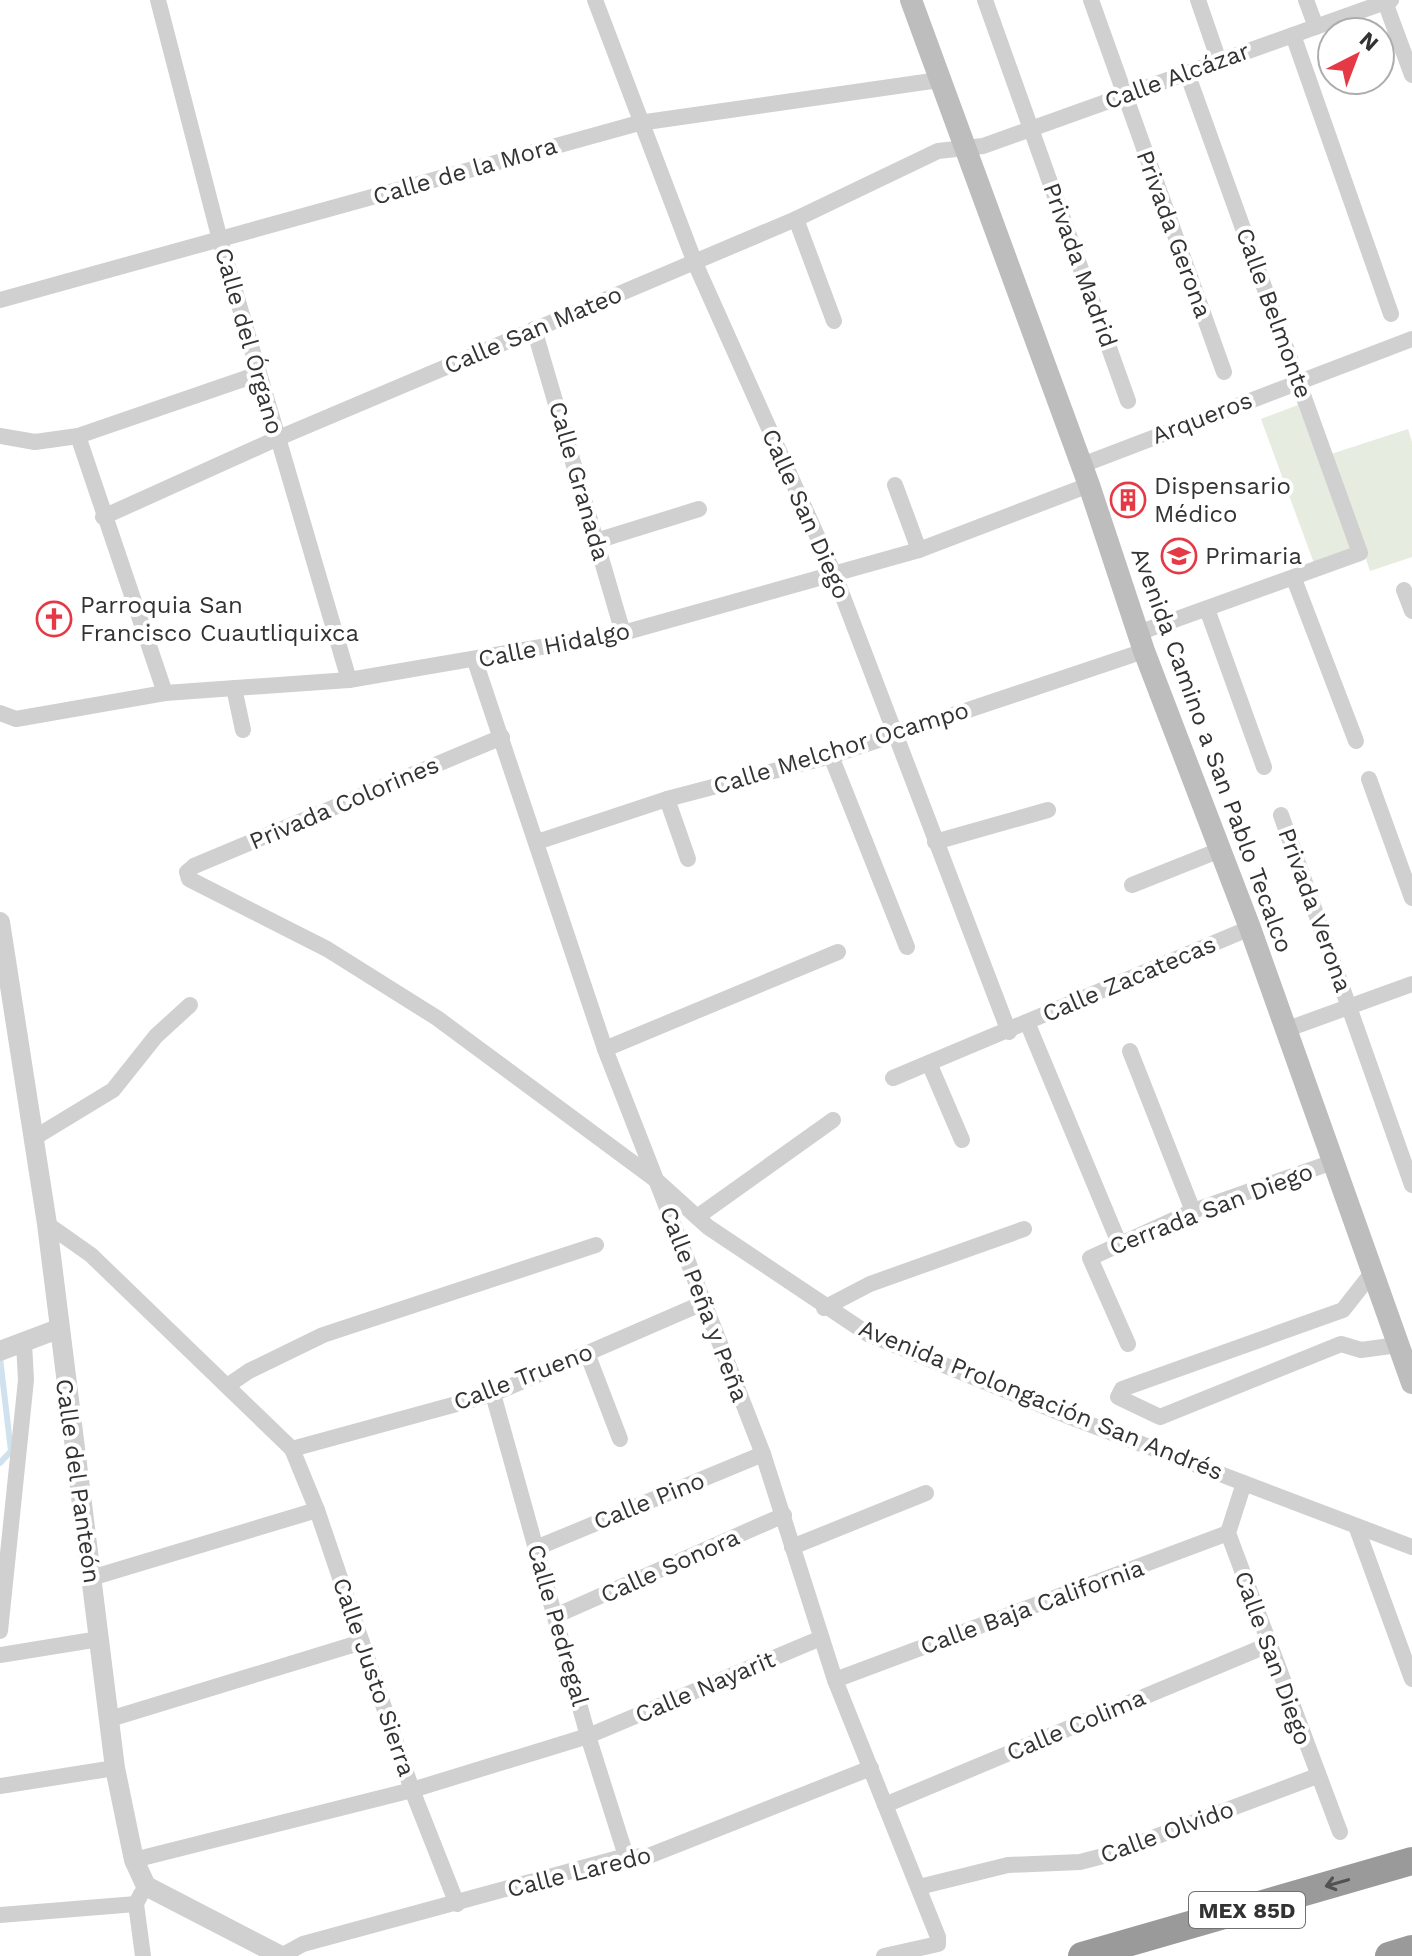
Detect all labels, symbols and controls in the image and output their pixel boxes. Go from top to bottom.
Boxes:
north arrow [1316,16,1396,96]
text: N [1355,27,1383,56]
street label: Calle Alcázar [1101,37,1253,115]
street label: Calle de la Mora [370,131,560,211]
street label: Privada Gerona [1131,146,1217,322]
street label: Privada Madrid [1037,179,1123,351]
street label: Calle Belmonte [1230,224,1318,402]
street label: Calle del Órgano [209,244,289,438]
street label: Calle San Mateo [440,280,626,380]
street label: Arqueros [1148,386,1256,450]
street label: Calle Granada [543,398,615,564]
street label: Calle San Diego [756,425,856,603]
place label: Dispensario Médico [1154,472,1291,528]
building icon: Dispensario Médico [1109,481,1147,519]
school or university icon: Primaria [1160,537,1198,575]
place label: Primaria [1205,542,1302,570]
street label: Avenida Camino a San Pablo Tecalco [1125,544,1299,956]
place label: Parroquia San Francisco Cuautliquixca [80,591,359,647]
church icon: Parroquia San Francisco Cuautliquixca [35,600,73,638]
street label: Calle Hidalgo [476,617,632,673]
street label: Calle Melchor Ocampo [710,696,972,800]
street label: Privada Colorines [245,750,443,856]
street label: Privada Verona [1272,824,1358,996]
street label: Calle Zacatecas [1038,930,1220,1028]
street label: Cerrada San Diego [1105,1157,1317,1261]
street label: Calle Peña y Peña [654,1202,754,1406]
street label: Avenida Prolongación San Andrés [855,1314,1227,1486]
street label: Calle Trueno [450,1338,596,1416]
street label: Calle del Panteón [50,1377,106,1585]
street label: Calle Pino [589,1466,709,1536]
street label: Calle Sonora [596,1523,744,1609]
street label: Calle Pedregal [522,1541,595,1710]
street label: Calle Baja California [917,1554,1147,1660]
street label: Calle San Diego [1229,1567,1317,1749]
street label: Calle Justo Sierra [327,1574,421,1780]
street label: Calle Nayarit [631,1645,779,1729]
street label: Calle Colima [1002,1683,1150,1767]
street label: Calle Olvido [1096,1795,1238,1869]
street label: Calle Laredo [504,1841,654,1903]
one-way arrow [1325,1876,1351,1891]
road number: MEX 85D [1189,1892,1305,1928]

